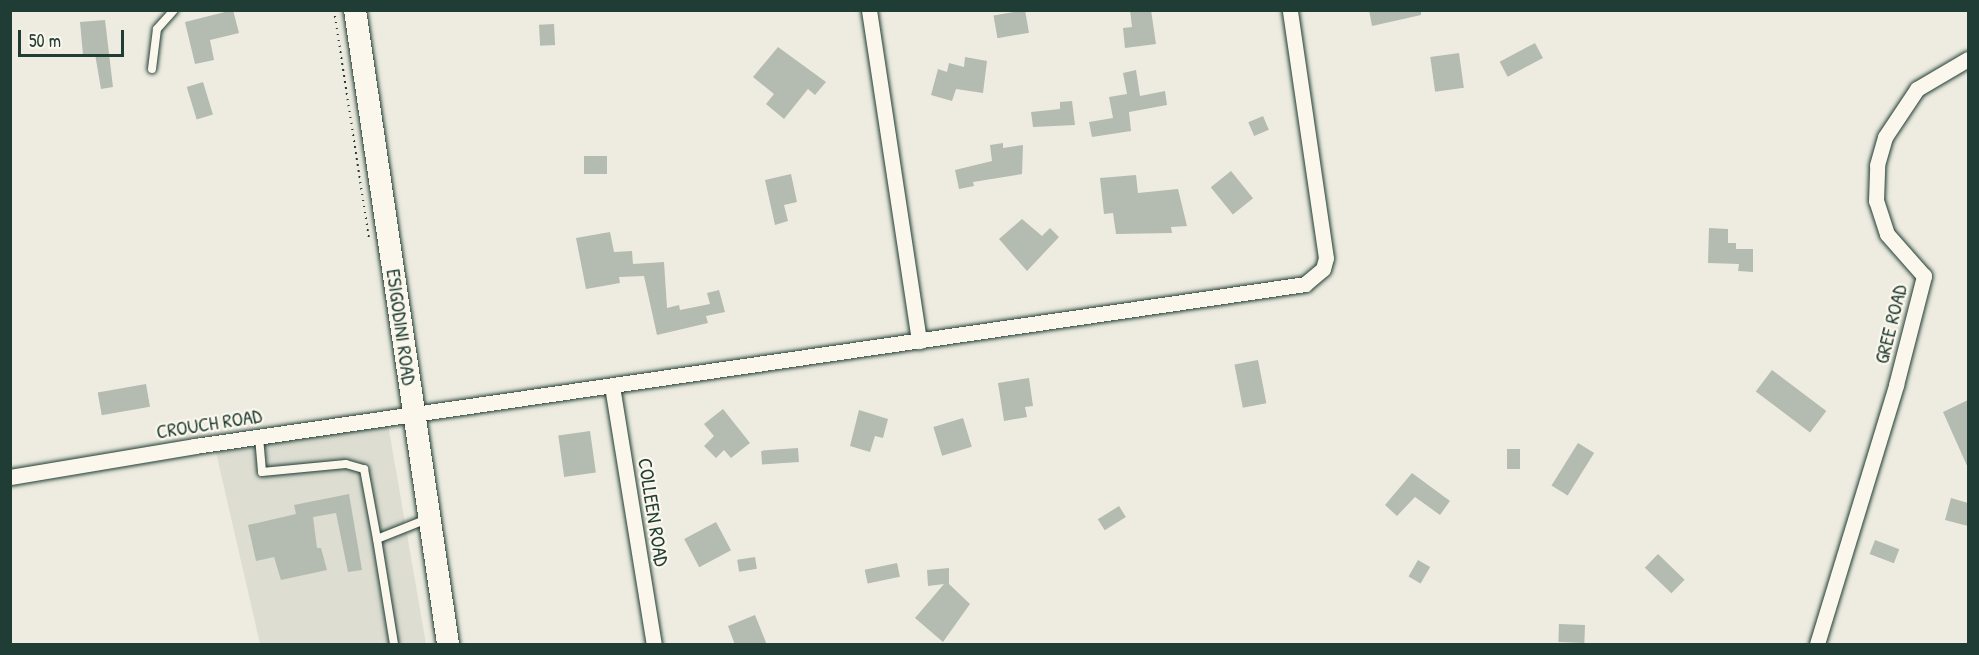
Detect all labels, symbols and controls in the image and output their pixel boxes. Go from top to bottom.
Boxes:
scale bar [21,18,128,56]
text: 50 m [29,28,61,53]
street label: ESIGODINI ROAD [382,267,422,387]
street label: GREE ROAD [1869,282,1911,366]
street label: CROUCH ROAD [155,403,263,443]
street label: COLLEEN ROAD [634,456,674,568]

